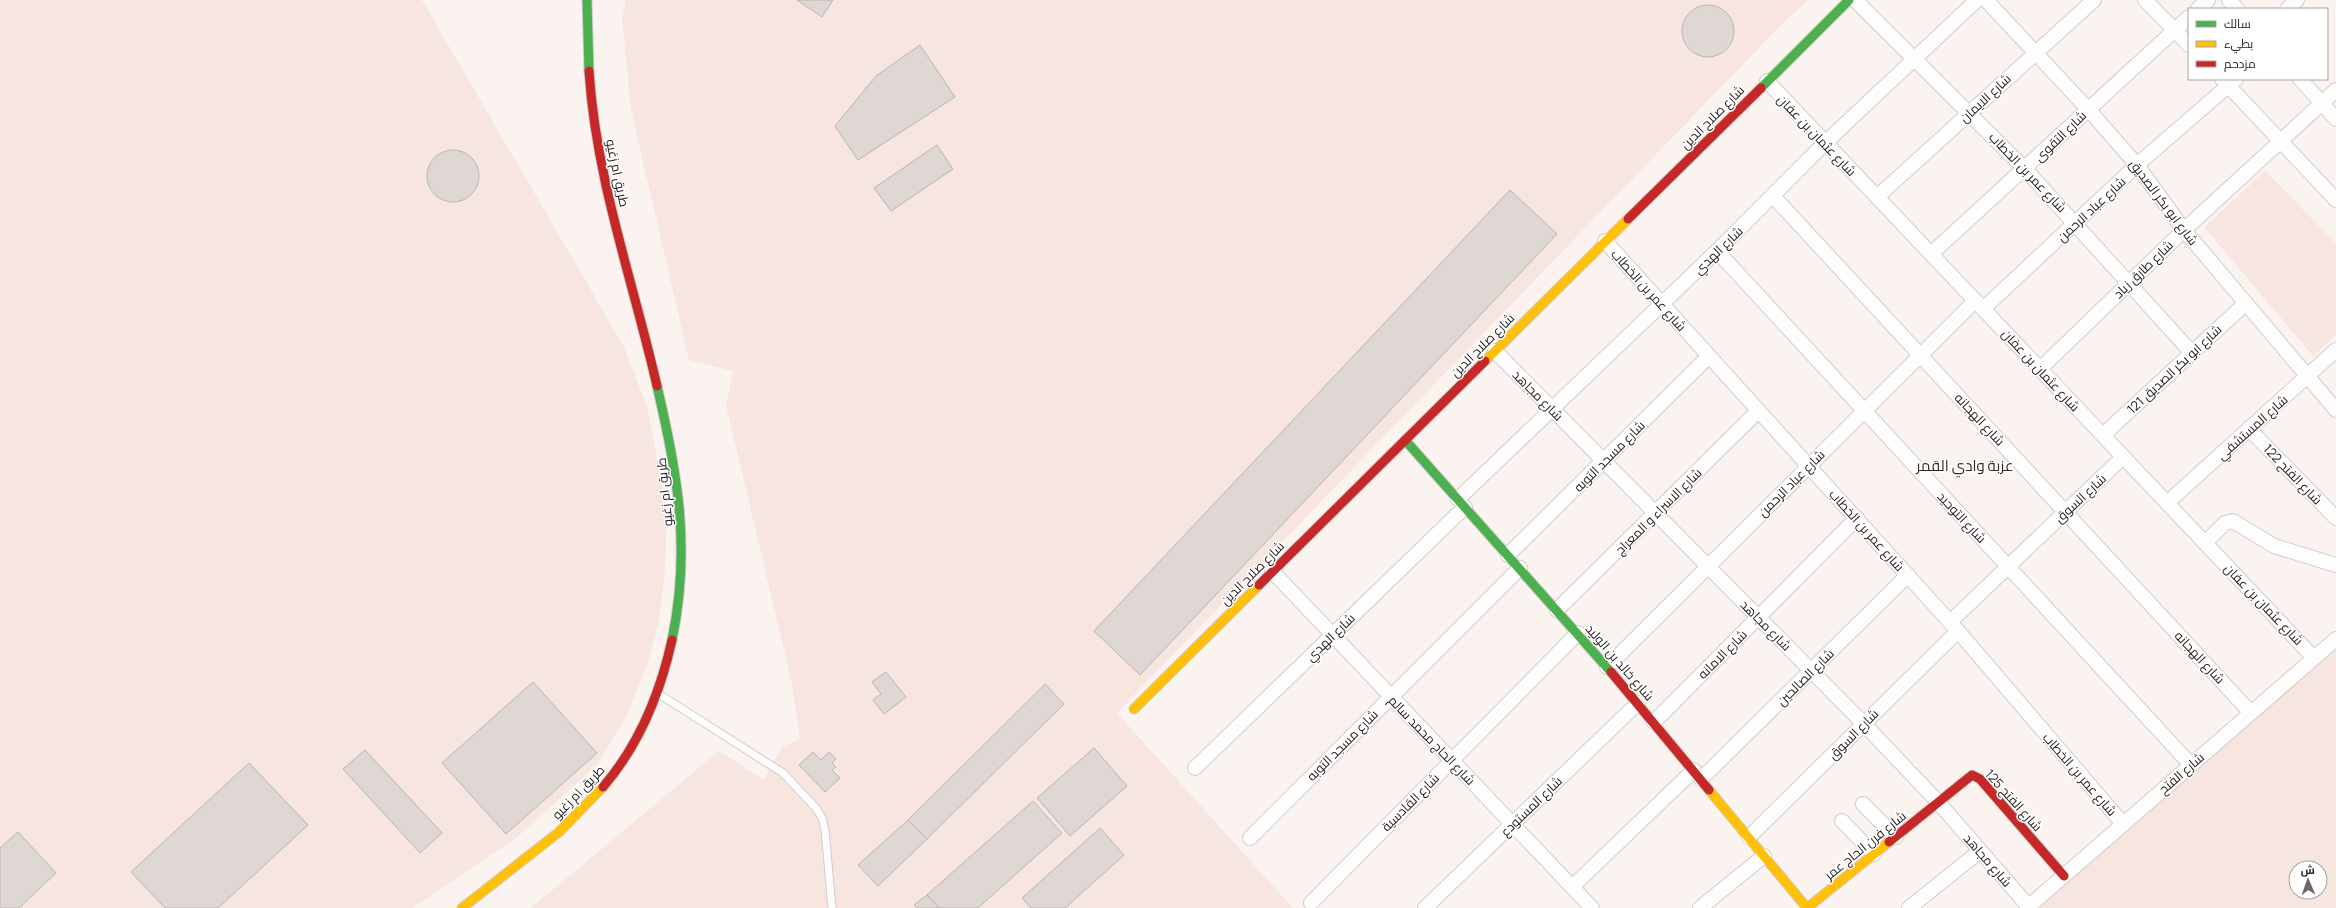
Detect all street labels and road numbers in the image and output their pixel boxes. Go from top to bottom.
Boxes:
street label: شارع الايمان [1955,69,2015,127]
street label: شارع صلاح الدين [1676,81,1748,153]
street label: شارع عثمان بن عفان [1773,90,1861,180]
street label: شارع التقوى [2030,107,2090,165]
street label: شارع عمر بن الخطاب [1985,128,2071,216]
street label: طريق ام زغيو [601,137,634,209]
street label: شارع ابو بكر الصديق [2126,155,2202,249]
street label: شارع عباد الرحمن [2053,172,2129,246]
street label: شارع الهدي [1689,222,1748,279]
street label: شارع طارق زياد [2109,236,2177,302]
street label: شارع عمر بن الخطاب [1607,245,1691,335]
street label: شارع صلاح الدين [1446,309,1518,381]
street label: شارع ابو بكر الصديق 121 [2123,320,2225,418]
street label: شارع عثمان بن عفان [1998,325,2084,415]
street label: شارع مجاهد [1509,366,1567,424]
street label: شارع الهجانه [1951,389,2009,449]
street label: شارع المستشفي [2213,390,2293,465]
street label: شارع مسجد التوبه [1569,416,1649,496]
street label: شارع الفتح 122 [2260,440,2326,508]
street label: شارع عباد الرحمن [1754,446,1828,520]
street label: طريق ام زغيو [651,457,678,527]
street label: شارع الاسراء و المعراج [1611,464,1705,558]
street label: شارع السوق [2050,469,2110,527]
street label: شارع عمر بن الخطاب [1825,485,1909,575]
street label: شارع التوحيد [1934,487,1990,547]
street label: شارع صلاح الدين [1216,537,1288,609]
street label: شارع عثمان بن عفان [2220,559,2308,649]
street label: شارع مجاهد [1737,596,1795,654]
street label: شارع الهدي [1301,609,1360,666]
street label: شارع خالد بن الوليد [1582,620,1658,704]
street label: شارع الامانه [1693,625,1751,683]
street label: شارع الهجانه [2171,627,2229,687]
street label: شارع الصالحين [1772,644,1838,710]
street label: شارع الحاج محمد سالم [1384,691,1479,789]
street label: شارع مسجد التوبه [1302,705,1382,785]
street label: شارع السوق [1824,705,1882,763]
street label: شارع عمر بن الخطاب [2039,729,2121,819]
street label: شارع الفتح [2154,748,2208,798]
street label: طريق ام زغيو [548,761,609,824]
street label: شارع الفتح 125 [1981,765,2047,835]
street label: شارع القادسية [1377,769,1443,835]
street label: شارع المستودع [1496,772,1566,840]
street label: شارع فرن الحاج عمر [1820,807,1910,884]
street label: شارع مجاهد [1960,830,2016,890]

